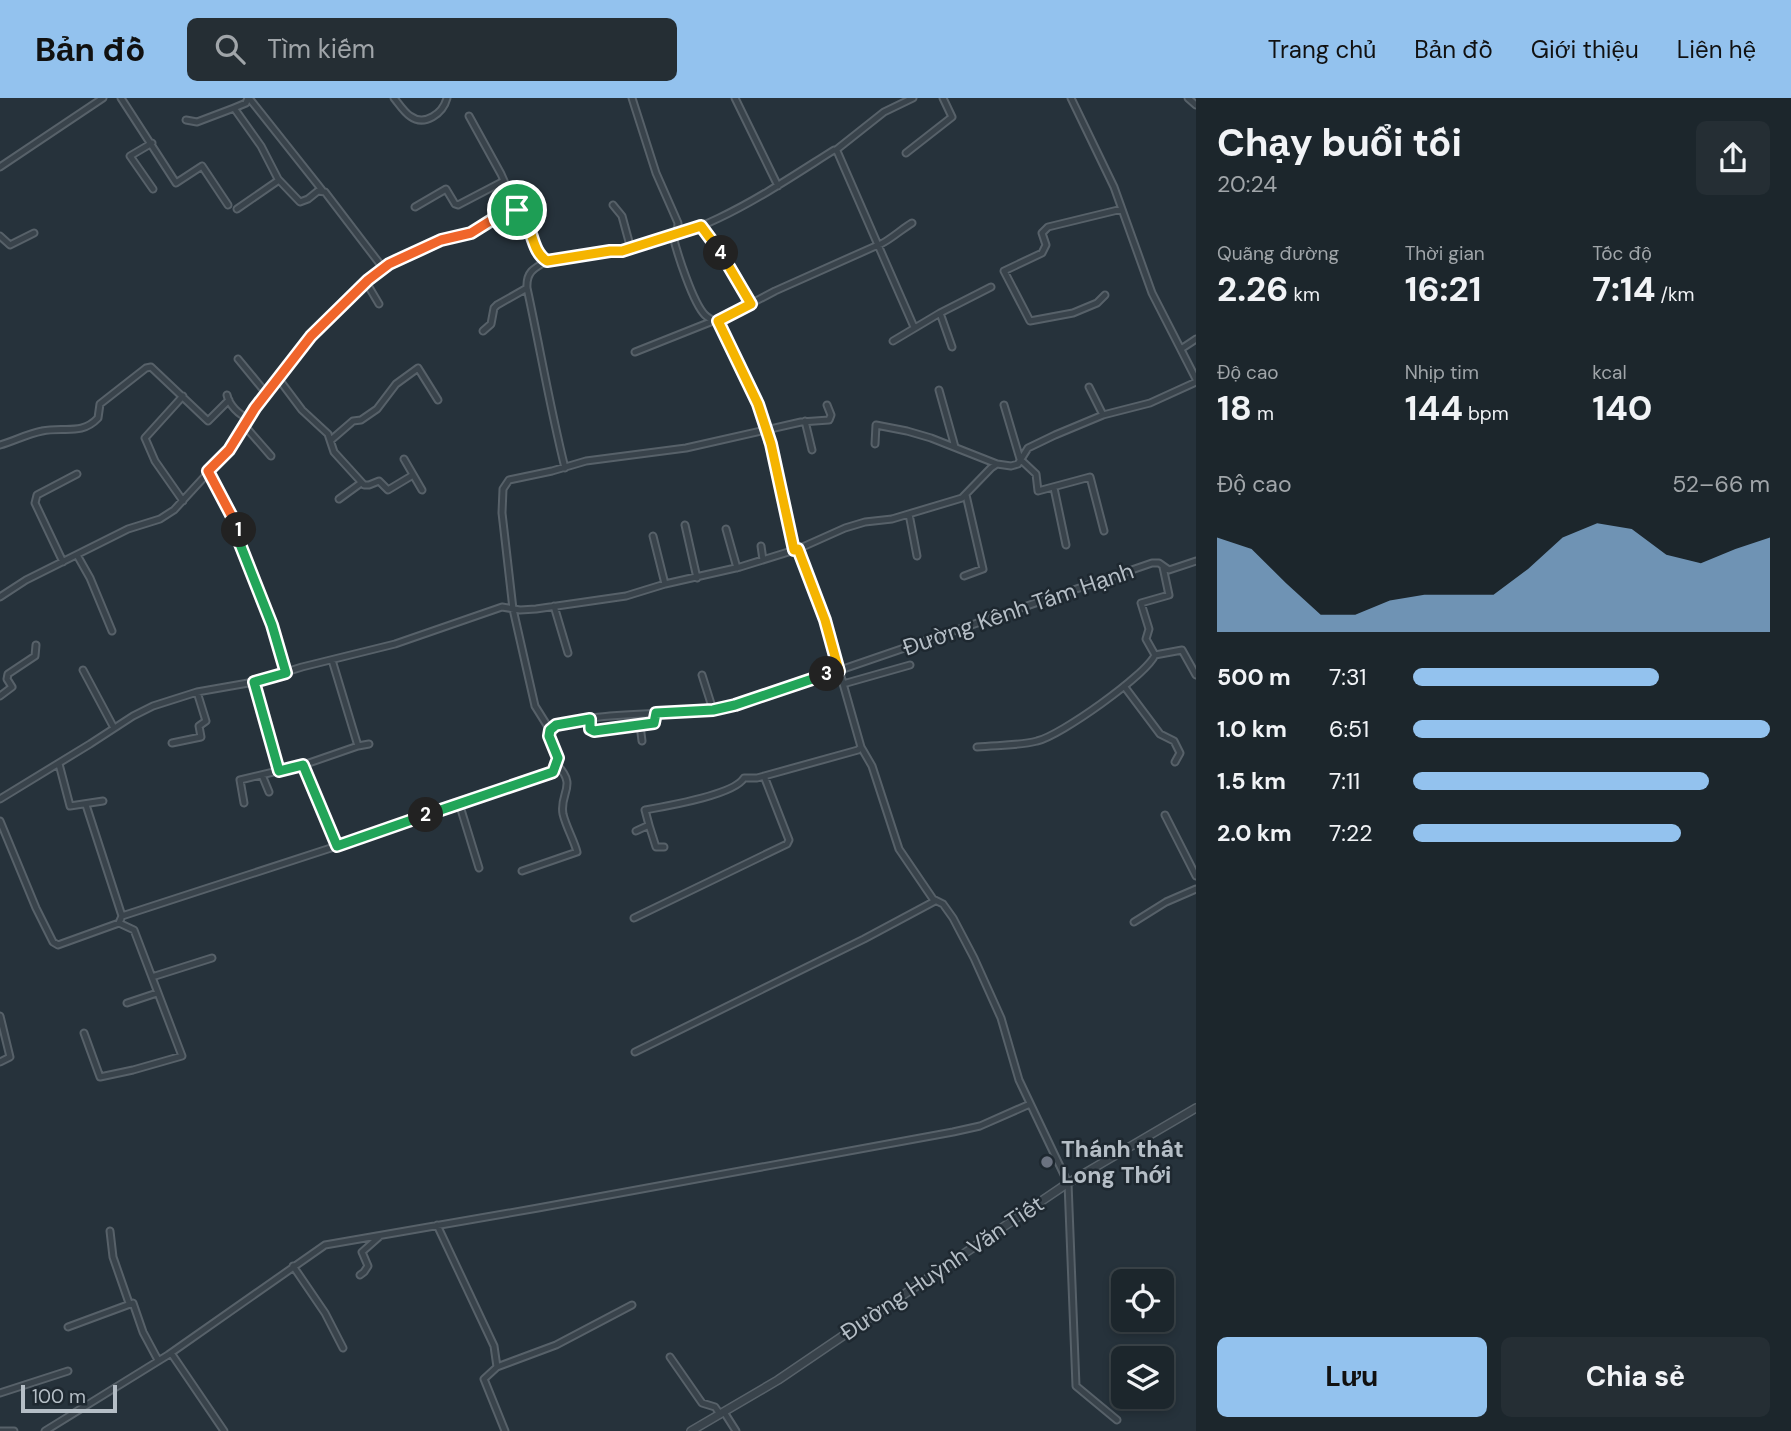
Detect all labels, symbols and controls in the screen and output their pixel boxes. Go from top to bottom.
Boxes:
search box [187,18,677,81]
text: Bản đồ [35,28,145,71]
icon: search [211,30,249,68]
text: Tìm kiếm [267,32,375,66]
text: Trang chủ [1268,34,1376,65]
text: Bản đồ [1414,34,1493,65]
text: Giới thiệu [1531,34,1639,65]
text: Liên hệ [1677,34,1756,65]
text: Chạy buổi tối [1217,118,1462,168]
button: share [1696,121,1770,195]
text: 20:24 [1217,169,1277,199]
pin [487,180,547,240]
icon: arrive [498,191,536,229]
pin: 4 [704,236,738,270]
text: 4 [714,240,727,265]
text: Quãng đường [1217,241,1339,266]
text: Thời gian [1405,241,1485,266]
text: Tốc độ [1592,241,1652,266]
text: 2.26 [1217,266,1288,312]
text: 16:21 [1405,266,1481,312]
text: 7:14 [1592,266,1656,312]
text: km [1288,282,1320,307]
text: /km [1656,282,1695,307]
text: Độ cao [1217,360,1279,385]
text: Nhịp tim [1405,360,1479,385]
text: kcal [1592,360,1627,385]
text: 18 [1217,385,1252,431]
text: 144 [1405,385,1463,431]
text: 140 [1592,385,1652,431]
text: m [1252,401,1274,426]
text: bpm [1463,401,1509,426]
text: Độ cao [1217,469,1292,499]
text: 52–66 m [1672,469,1770,499]
pin: 1 [222,512,256,548]
text: 1 [235,517,242,542]
street label: Đường Kênh Tám Hạnh [899,555,1137,663]
pin: 3 [810,656,844,692]
text: 3 [821,661,832,686]
text: 500 m [1217,662,1291,692]
text: 7:31 [1329,662,1366,692]
text: 1.0 km [1217,714,1287,744]
text: 6:51 [1329,714,1369,744]
text: 1.5 km [1217,766,1286,796]
text: 7:11 [1329,766,1360,796]
pin: 2 [408,798,444,832]
text: 2 [420,802,431,827]
text: 2.0 km [1217,818,1292,848]
text: 7:22 [1329,818,1372,848]
place label: Thánh thất Long Thới [1061,1134,1184,1190]
marker: Thánh thất Long Thới [1039,1154,1055,1170]
street label: Đường Huỳnh Văn Tiết [834,1189,1050,1347]
map controls [1111,1269,1174,1409]
button: locate [1111,1269,1174,1332]
button: Lưu [1217,1337,1487,1417]
button: Chia sẻ [1501,1337,1770,1417]
button: layers [1111,1346,1174,1409]
scale bar [21,1382,117,1414]
text: 100 m [32,1384,86,1409]

